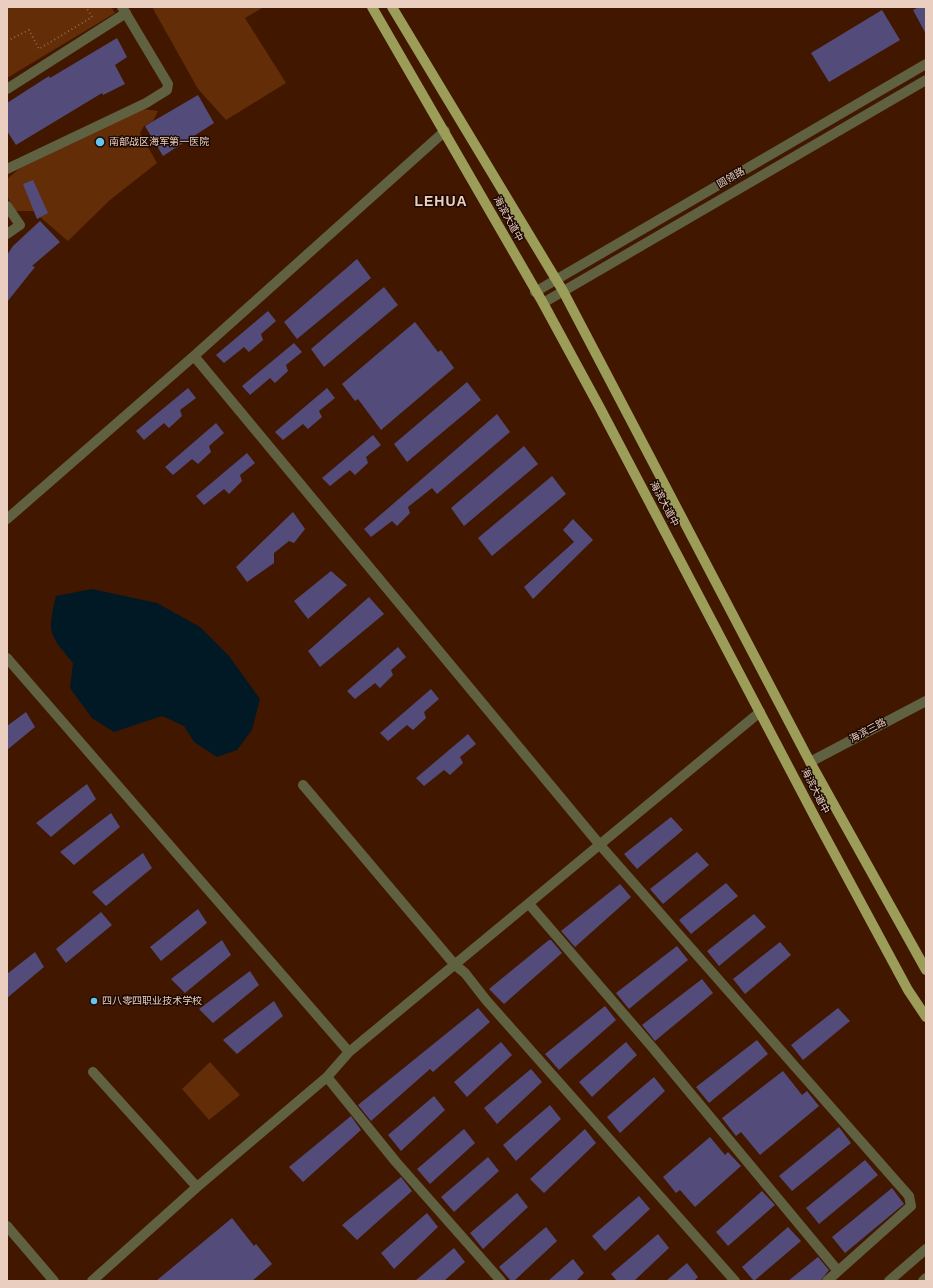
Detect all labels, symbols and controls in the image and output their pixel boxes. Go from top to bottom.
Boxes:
marker: 南部战区海军第一医院 [94,136,106,148]
place label: 南部战区海军第一医院 [109,136,209,148]
street label: 圆领路 [715,165,747,191]
district label: LEHUA [414,194,468,210]
street label: 海滨大道中 [491,194,525,244]
street label: 海滨大道中 [647,479,681,529]
street label: 海滨三路 [848,716,888,746]
street label: 海滨大道中 [798,766,832,816]
place label: 四八零四职业技术学校 [102,995,202,1007]
marker: 四八零四职业技术学校 [89,996,99,1006]

